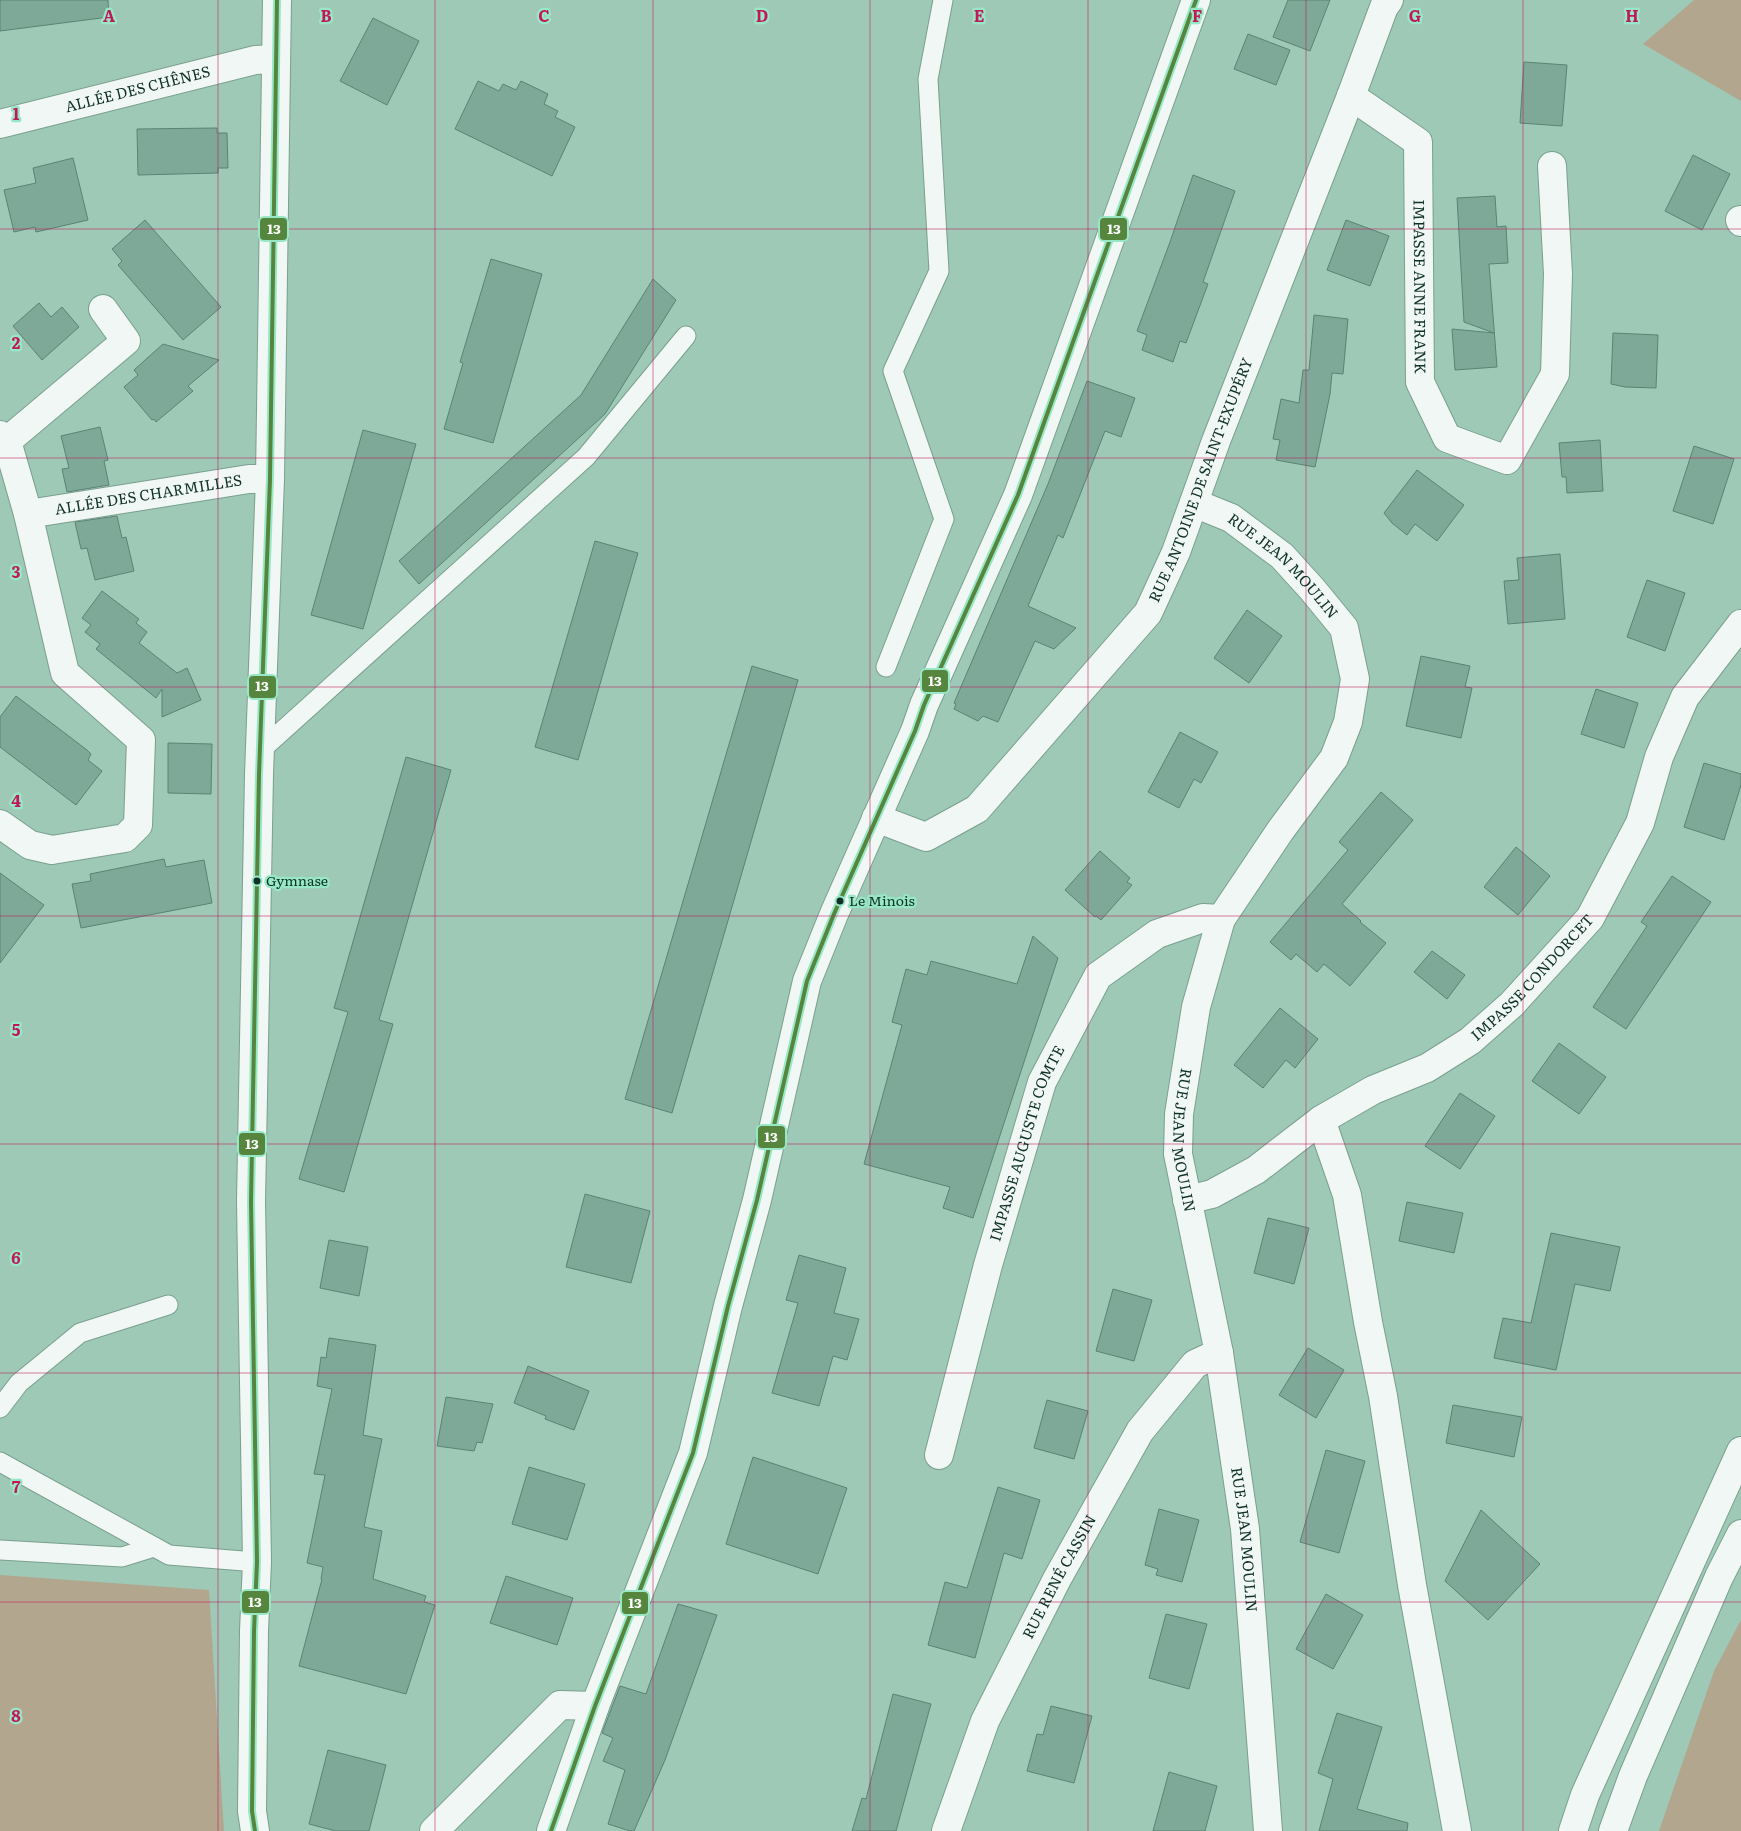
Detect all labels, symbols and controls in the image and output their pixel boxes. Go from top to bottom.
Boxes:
text: A [103,3,115,27]
text: B [320,3,332,27]
text: C [538,3,550,27]
text: D [756,3,768,27]
text: E [974,3,985,27]
text: F [1192,3,1202,27]
text: G [1409,3,1421,27]
text: H [1625,3,1639,27]
street label: ALLÉE DES CHÊNES [62,59,212,117]
text: 1 [13,101,20,125]
street label: IMPASSE ANNE FRANK [1408,199,1433,375]
line badge: 13 [259,217,288,241]
line badge: 13 [1099,217,1128,241]
text: 13 [267,218,281,238]
text: 13 [1107,218,1121,238]
text: 2 [12,330,21,354]
street label: RUE ANTOINE DE SAINT-EXUPÉRY [1142,354,1258,606]
street label: ALLÉE DES CHARMILLES [53,467,244,520]
street label: RUE JEAN MOULIN [1224,506,1345,623]
text: 3 [12,559,21,583]
line badge: 13 [921,669,949,693]
text: 13 [928,670,942,690]
line badge: 13 [248,675,277,699]
text: 13 [255,675,269,695]
text: 4 [11,788,21,812]
place label: Gymnase [266,870,328,890]
marker: Gymnase [252,876,262,886]
place label: Le Minois [849,890,915,910]
marker: Le Minois [835,896,845,906]
street label: IMPASSE CONDORCET [1465,908,1598,1046]
text: 5 [12,1017,21,1041]
street label: IMPASSE AUGUSTE COMTE [983,1041,1069,1244]
street label: RUE JEAN MOULIN [1167,1067,1203,1214]
line badge: 13 [757,1125,786,1149]
text: 13 [764,1126,778,1146]
line badge: 13 [238,1132,266,1156]
text: 13 [245,1133,259,1153]
text: 6 [11,1245,21,1269]
street label: RUE JEAN MOULIN [1226,1465,1264,1613]
text: 7 [12,1474,21,1498]
street label: RUE RENÉ CASSIN [1016,1510,1101,1642]
line badge: 13 [241,1590,270,1614]
text: 13 [248,1591,262,1611]
line badge: 13 [621,1591,649,1615]
text: 13 [628,1592,642,1612]
text: 8 [11,1703,21,1727]

